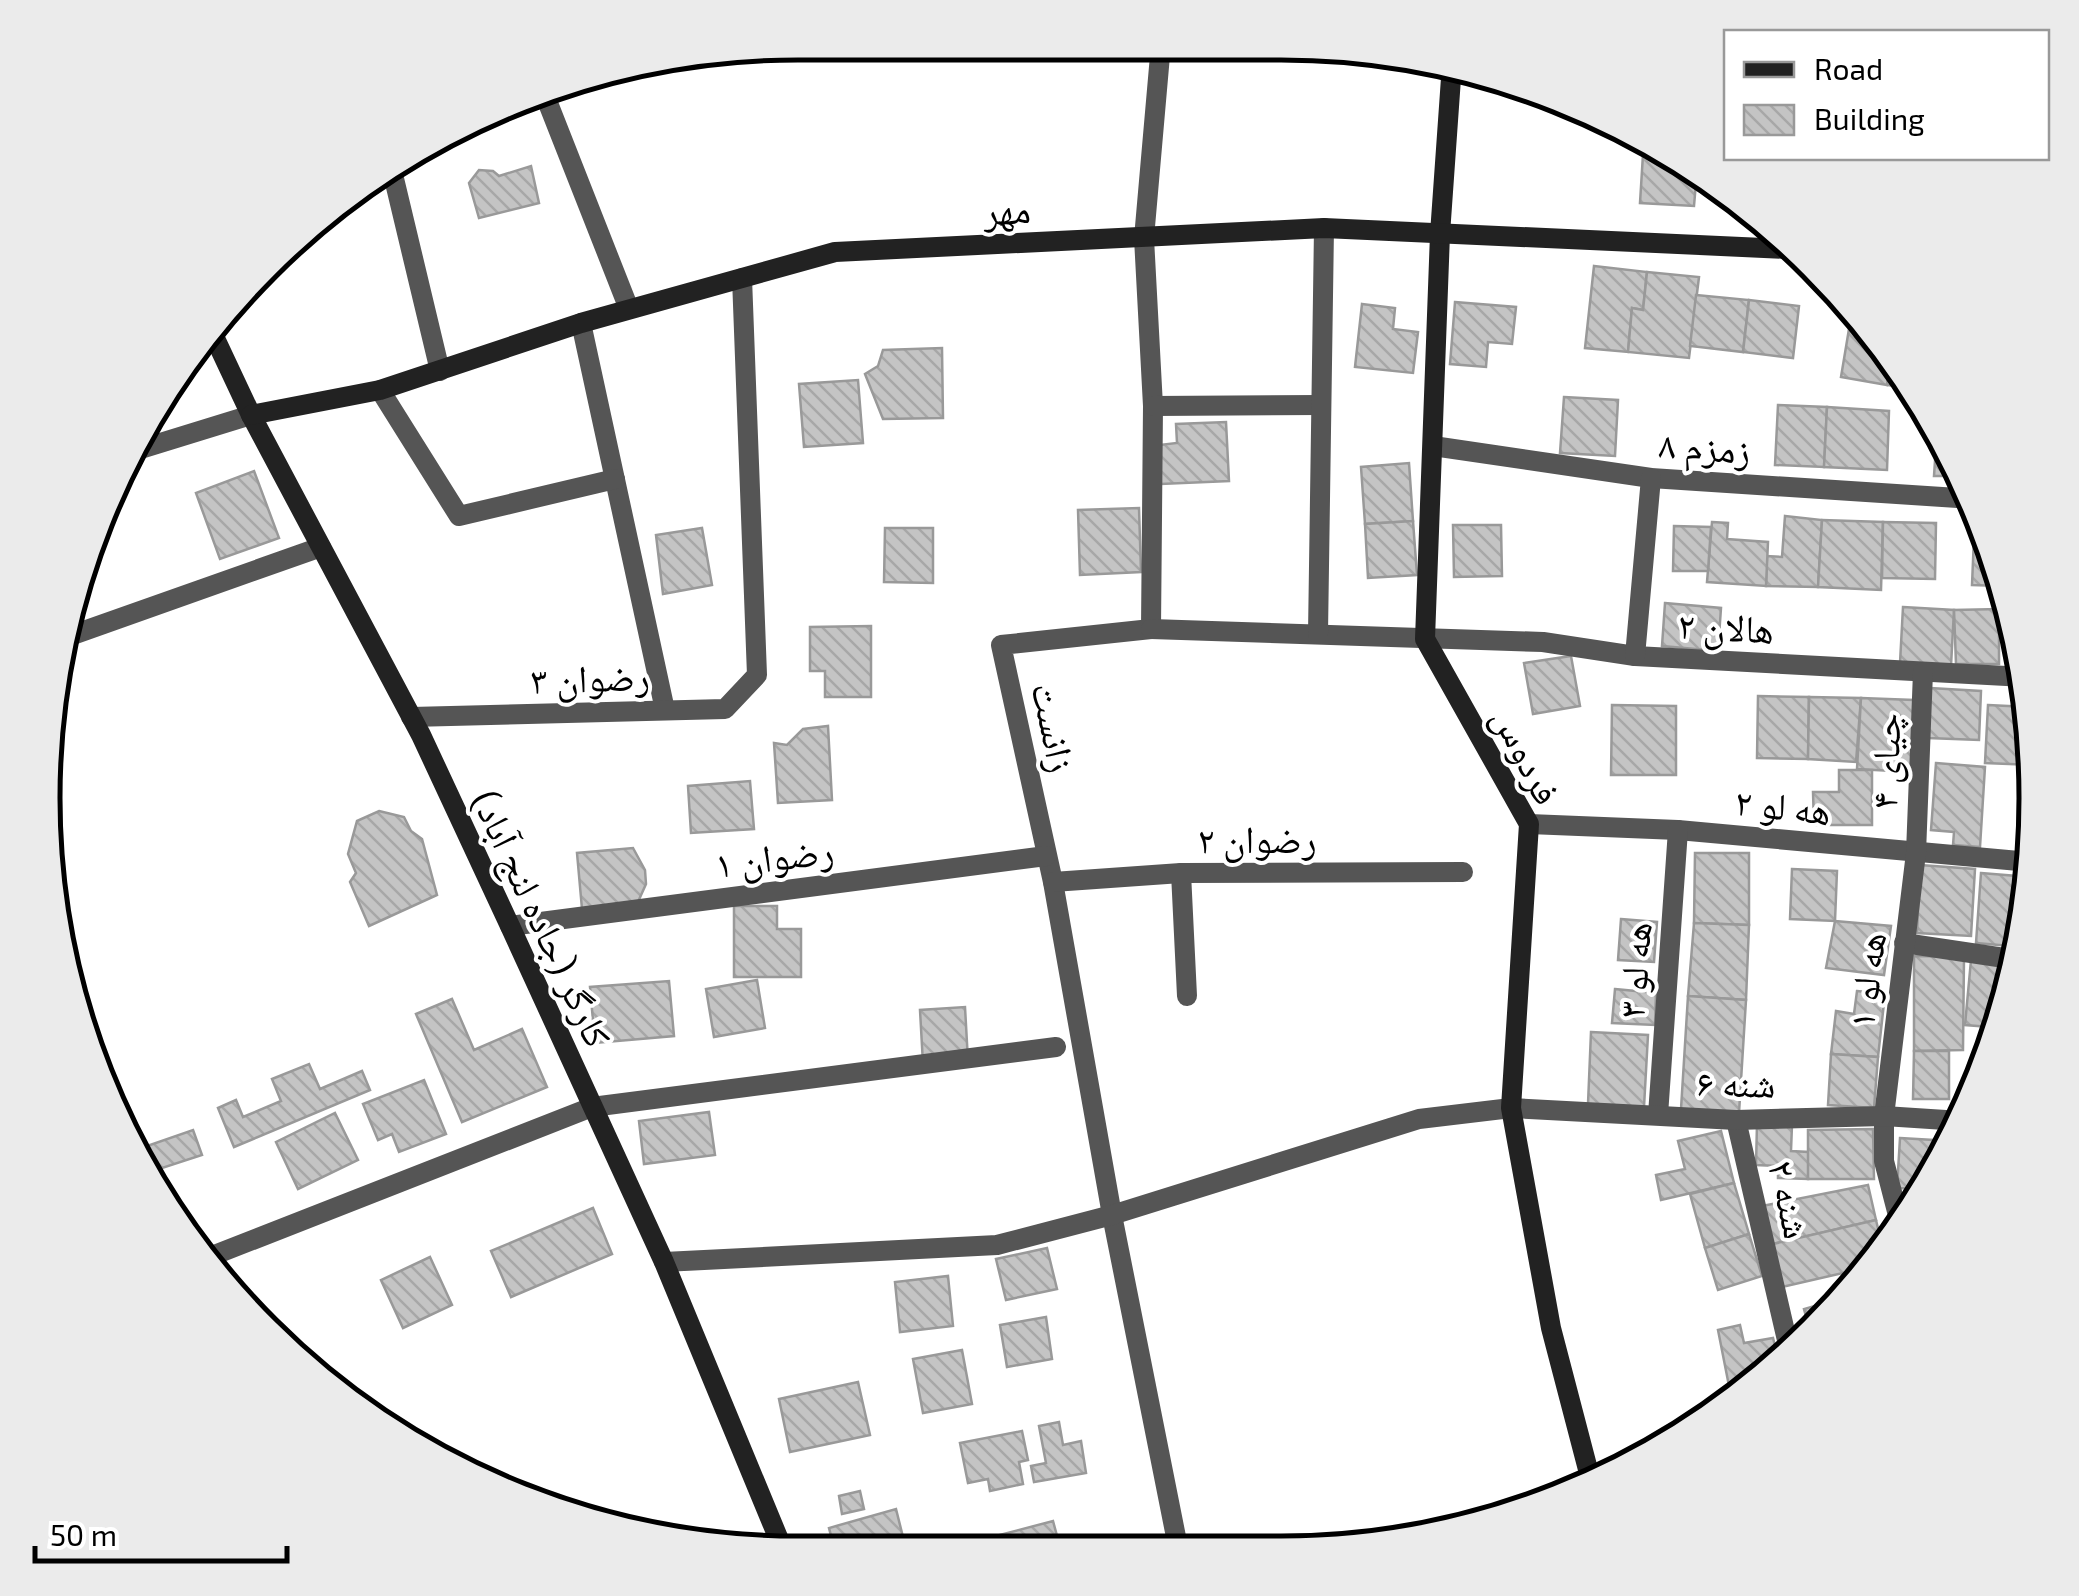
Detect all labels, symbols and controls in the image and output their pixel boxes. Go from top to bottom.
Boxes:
legend [1724,30,2049,160]
text: Road [1814,50,1883,86]
text: Building [1814,100,1925,136]
street label: مهر [981,185,1032,233]
street label: زمزم ۸ [1657,420,1752,476]
street label: هالان ۲ [1677,601,1775,653]
street label: رضوان ۳ [530,652,650,704]
street label: زانست [1023,678,1087,776]
street label: فردوس [1482,699,1572,812]
street label: چیای ۴ [1859,712,1911,810]
street label: هه لو ۲ [1733,777,1833,833]
street label: کارگر (جاده لنج آباد) [461,782,623,1055]
street label: رضوان ۲ [1197,815,1317,863]
street label: رضوان ۱ [712,826,836,888]
street label: هه لو ۳ [1607,920,1659,1020]
street label: هه لو ۱ [1836,929,1894,1031]
street label: شنه ۶ [1696,1058,1776,1106]
street label: شنه ۲ [1760,1155,1822,1243]
scale bar [35,1501,288,1563]
text: 50 m [50,1516,117,1552]

